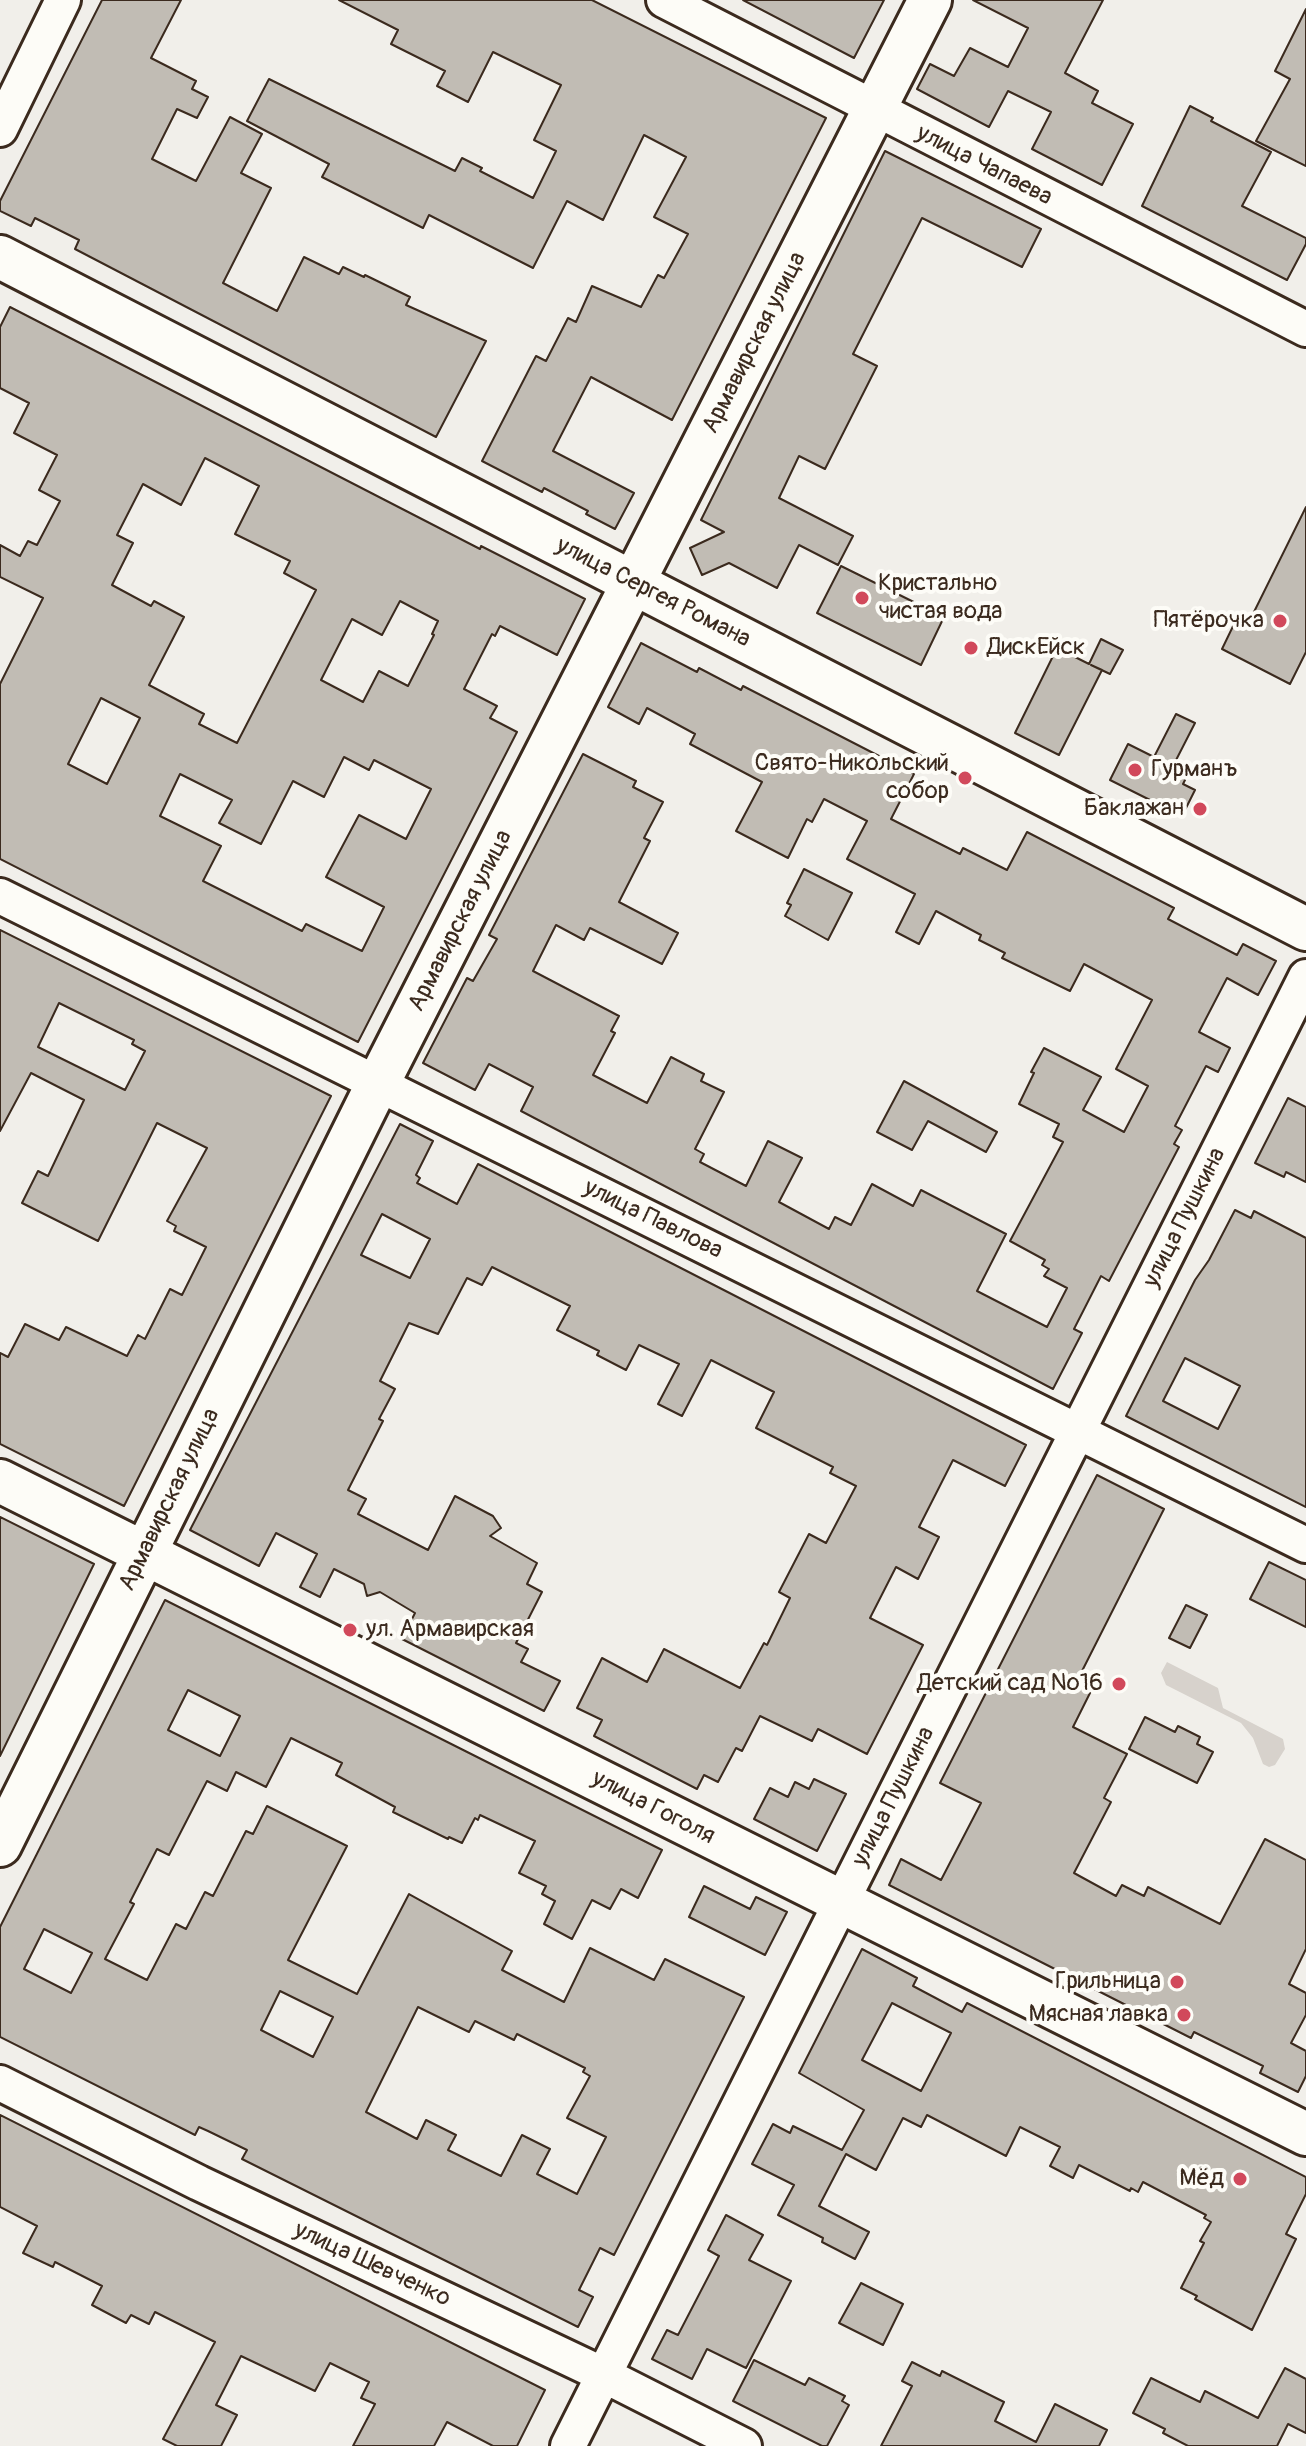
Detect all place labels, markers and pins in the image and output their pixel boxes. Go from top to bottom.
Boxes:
place label: Кристально чистая вода [878,570,1002,626]
marker: Кристально чистая вода [853,589,871,607]
place label: Пятёрочка [1153,607,1264,635]
marker: Пятёрочка [1271,612,1289,630]
place label: ДискЕйск [987,634,1085,662]
marker: ДискЕйск [962,639,980,657]
place label: Свято-Никольский собор [754,750,949,806]
place label: Гурманъ [1151,756,1238,784]
marker: Гурманъ [1126,761,1144,779]
marker: Свято-Никольский собор [956,769,974,787]
place label: Баклажан [1084,795,1184,823]
marker: Баклажан [1191,800,1209,818]
place label: ул. Армавирская [366,1616,534,1644]
marker: ул. Армавирская [341,1621,359,1639]
place label: Детский сад №16 [917,1670,1103,1698]
marker: Детский сад №16 [1110,1675,1128,1693]
place label: Грильница [1055,1968,1161,1996]
marker: Грильница [1168,1973,1186,1991]
place label: Мясная лавка [1028,2001,1168,2029]
marker: Мясная лавка [1175,2006,1193,2024]
place label: Мёд [1179,2165,1224,2193]
marker: Мёд [1231,2170,1249,2188]

